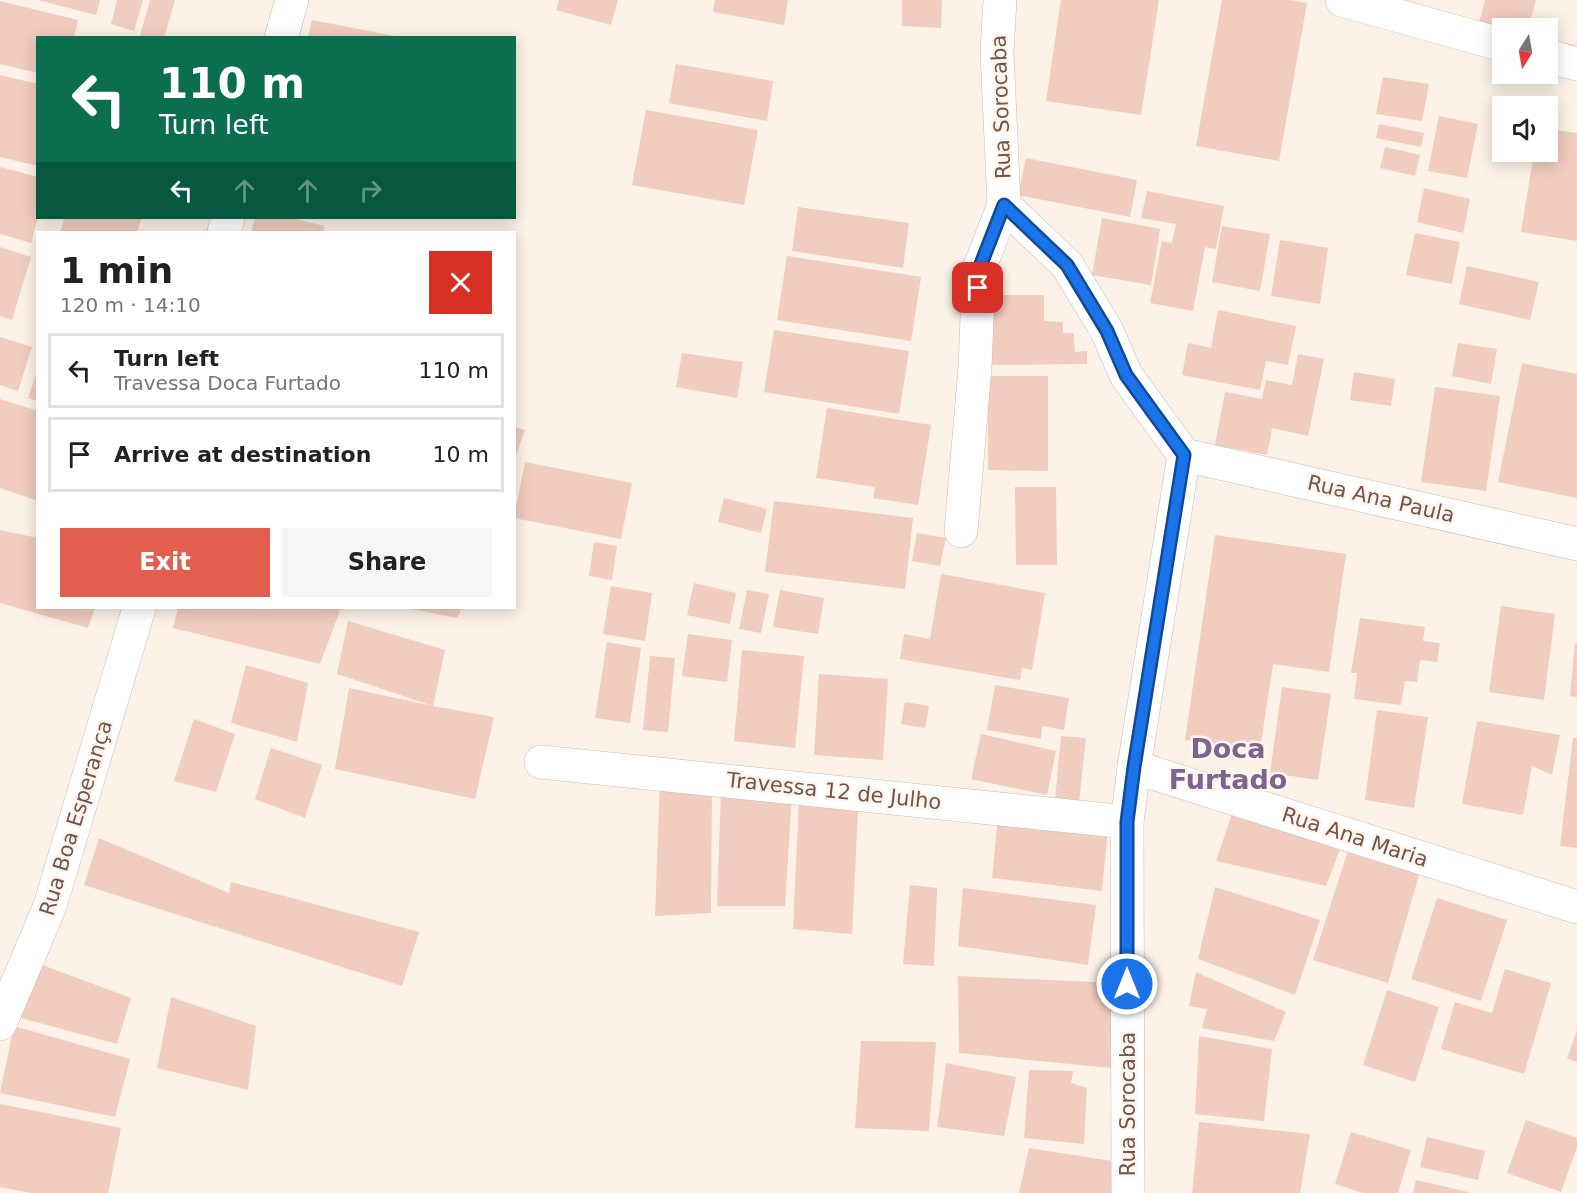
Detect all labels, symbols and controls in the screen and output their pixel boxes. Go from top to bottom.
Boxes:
north arrow [1492,18,1558,84]
map controls [1492,18,1558,162]
street label: Rua Sorocaba [986,34,1016,180]
text: 110 m [159,59,305,108]
icon: left [60,60,138,138]
button: sound [1492,96,1558,162]
text: Turn left [159,109,269,140]
icon: left [165,174,198,207]
icon: ahead [228,174,261,207]
icon: ahead [291,174,324,207]
icon: right [354,174,387,207]
text: 1 min [60,250,173,291]
button: close [429,251,492,314]
pin [952,262,1003,313]
icon: arrive [961,271,994,304]
text: 120 m · 14:10 [60,293,201,317]
text: Turn left [114,346,219,371]
icon: left [63,354,96,387]
text: 110 m [419,358,489,383]
text: Travessa Doca Furtado [114,371,341,395]
icon: arrive [63,438,96,471]
text: Arrive at destination [114,442,371,467]
text: 10 m [433,442,489,467]
street label: Rua Ana Paula [1305,470,1457,528]
button: Exit [60,528,270,597]
button: Share [282,528,492,597]
street label: Rua Boa Esperança [35,717,117,919]
district label: Doca Furtado [1169,733,1287,795]
street label: Travessa 12 de Julho [724,768,943,814]
street label: Rua Ana Maria [1279,802,1431,872]
position arrow [1095,952,1159,1016]
street label: Rua Sorocaba [1116,1032,1140,1176]

